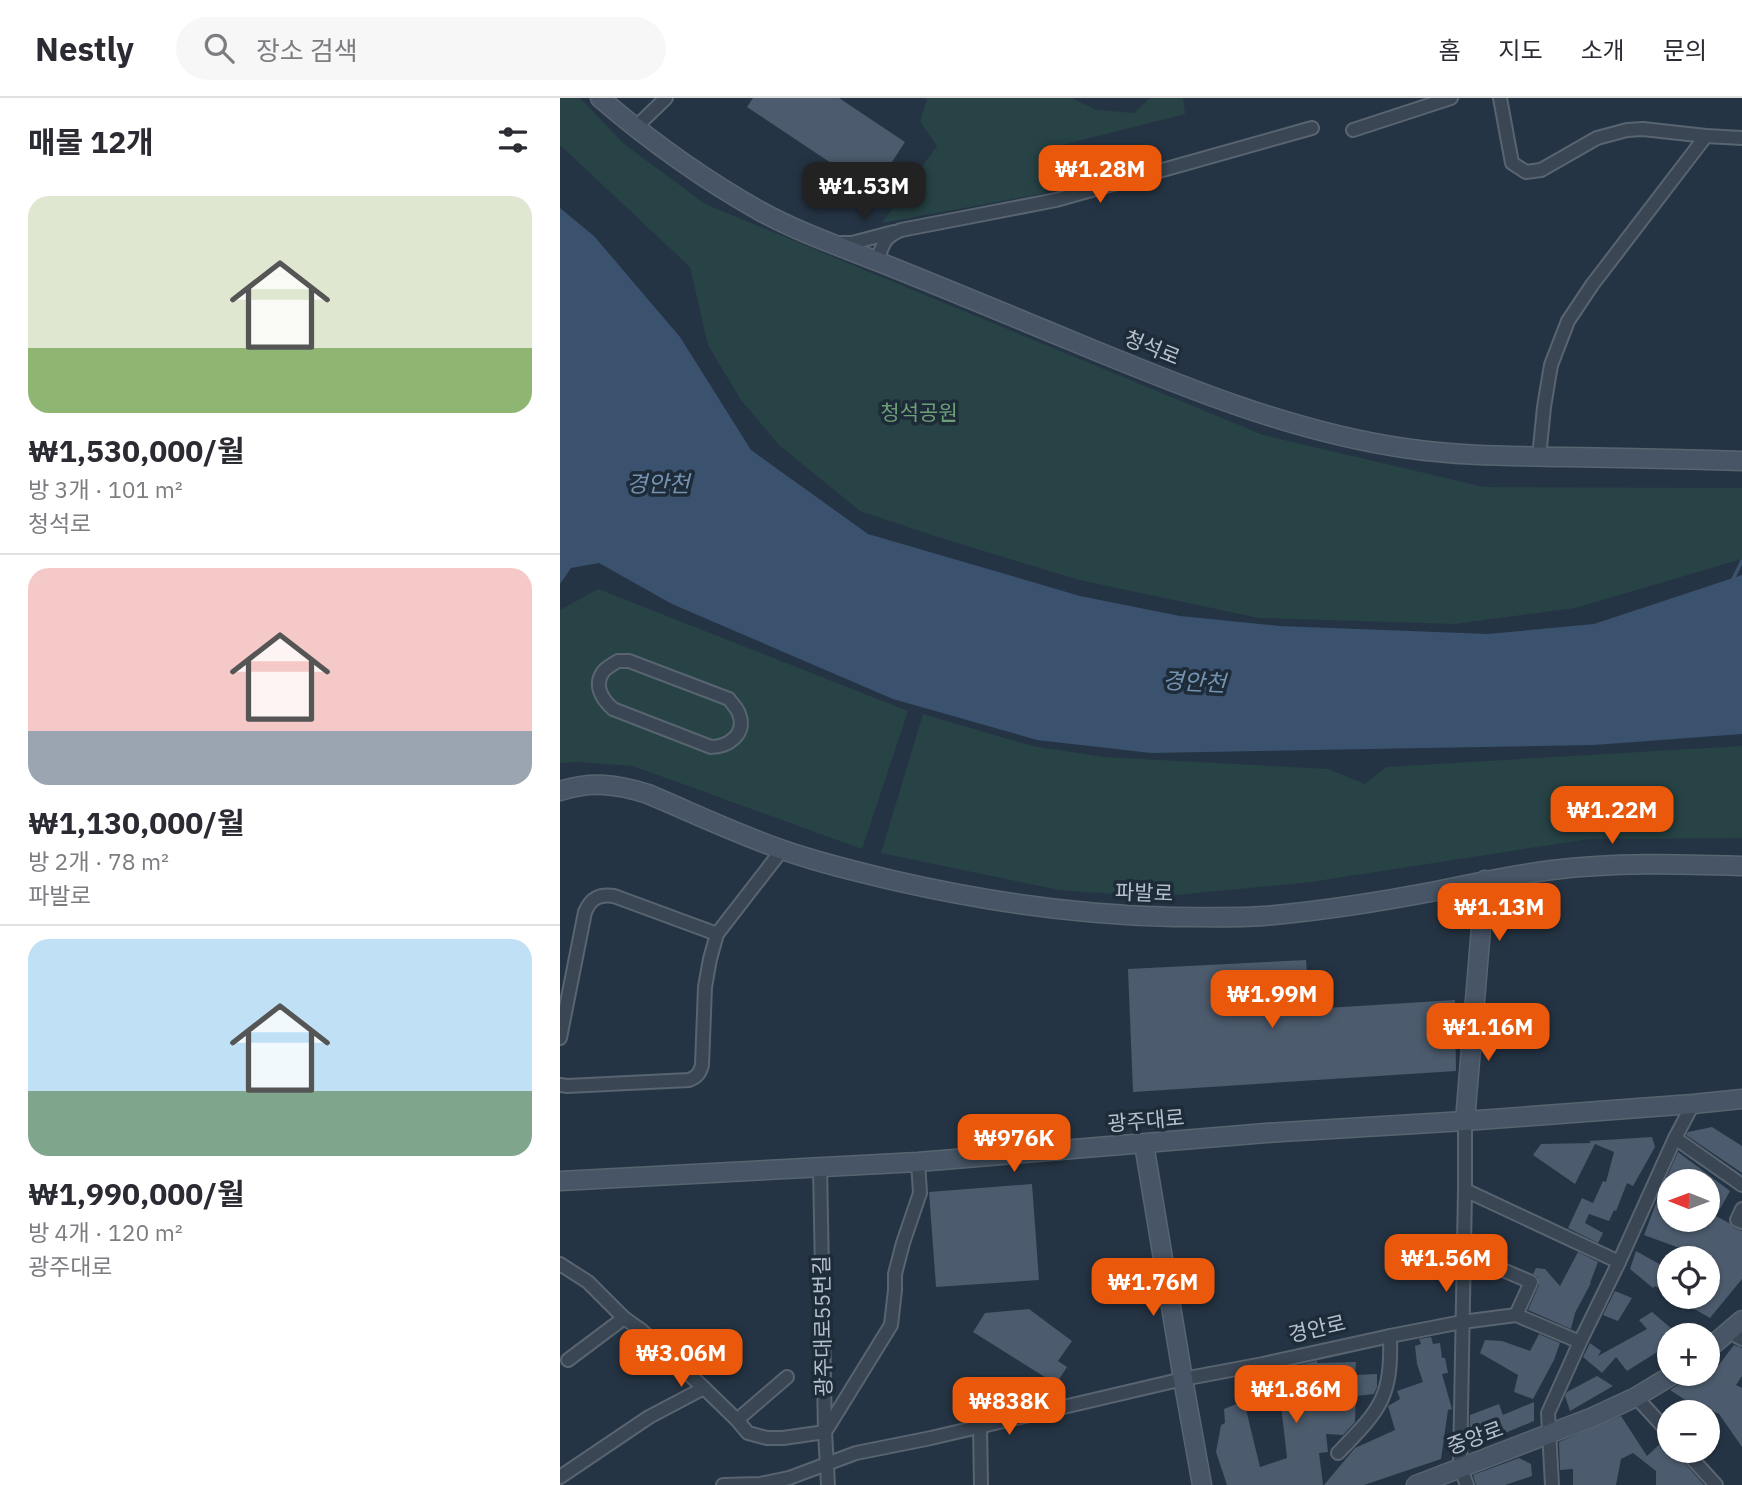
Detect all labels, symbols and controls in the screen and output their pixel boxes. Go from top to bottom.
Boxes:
search box [176,17,666,80]
text: Nestly [35,27,134,70]
icon: search [200,29,238,67]
text: 장소 검색 [256,33,358,67]
text: 홈 [1438,34,1460,66]
text: 지도 [1498,34,1543,66]
text: 소개 [1581,34,1625,66]
text: 문의 [1663,34,1707,66]
icon: filters [494,121,532,159]
text: 매물 12개 [28,122,154,161]
pin: ₩1.28M [1043,146,1157,205]
text: ₩1.28M [1055,153,1145,183]
pin: ₩1.53M [807,162,921,222]
text: ₩1.53M [819,170,909,200]
icon: home [217,242,343,368]
street label: 청석로 [1120,323,1184,371]
park label: 청석공원 [880,398,958,426]
text: ₩1,530,000/월 [28,431,245,470]
water label: 경안천 [626,468,693,498]
text: 방 3개 · 101 m² [28,474,183,504]
text: 청석로 [28,508,91,538]
icon: home [217,614,343,740]
water label: 경안천 [1162,664,1229,698]
pin: ₩1.22M [1555,786,1669,846]
text: ₩1.22M [1567,794,1657,824]
text: ₩1,130,000/월 [28,803,245,842]
text: 방 2개 · 78 m² [28,846,169,876]
street label: 파발로 [1115,877,1173,907]
text: 파발로 [28,880,91,910]
pin: ₩1.13M [1442,884,1556,943]
text: ₩1.13M [1454,891,1544,921]
pin: ₩1.99M [1215,970,1329,1030]
text: ₩1.99M [1227,978,1317,1008]
icon: home [217,985,343,1111]
pin: ₩1.16M [1431,1004,1545,1063]
text: ₩1.16M [1443,1011,1533,1041]
street label: 광주대로 [1106,1103,1186,1137]
pin: ₩976K [965,1114,1063,1174]
text: ₩976K [974,1122,1054,1152]
north arrow [1657,1169,1720,1232]
map controls [1657,1169,1720,1463]
text: ₩1,990,000/월 [28,1174,245,1213]
text: 방 4개 · 120 m² [28,1217,183,1247]
pin: ₩1.56M [1389,1234,1503,1294]
text: ₩1.56M [1401,1242,1491,1272]
button: locate [1657,1246,1720,1309]
text: 광주대로 [28,1251,113,1281]
street label: 광주대로55번길 [807,1255,837,1397]
pin: ₩1.76M [1096,1258,1210,1318]
text: ₩1.76M [1108,1266,1198,1296]
street label: 경안로 [1285,1308,1348,1348]
button: + [1657,1323,1720,1386]
pin: ₩3.06M [624,1330,738,1389]
text: ₩3.06M [636,1337,726,1367]
pin: ₩1.86M [1239,1366,1353,1425]
text: ₩1.86M [1251,1373,1341,1403]
pin: ₩838K [960,1378,1058,1437]
text: ₩838K [969,1385,1049,1415]
button: − [1657,1400,1720,1463]
street label: 중앙로 [1443,1414,1507,1460]

